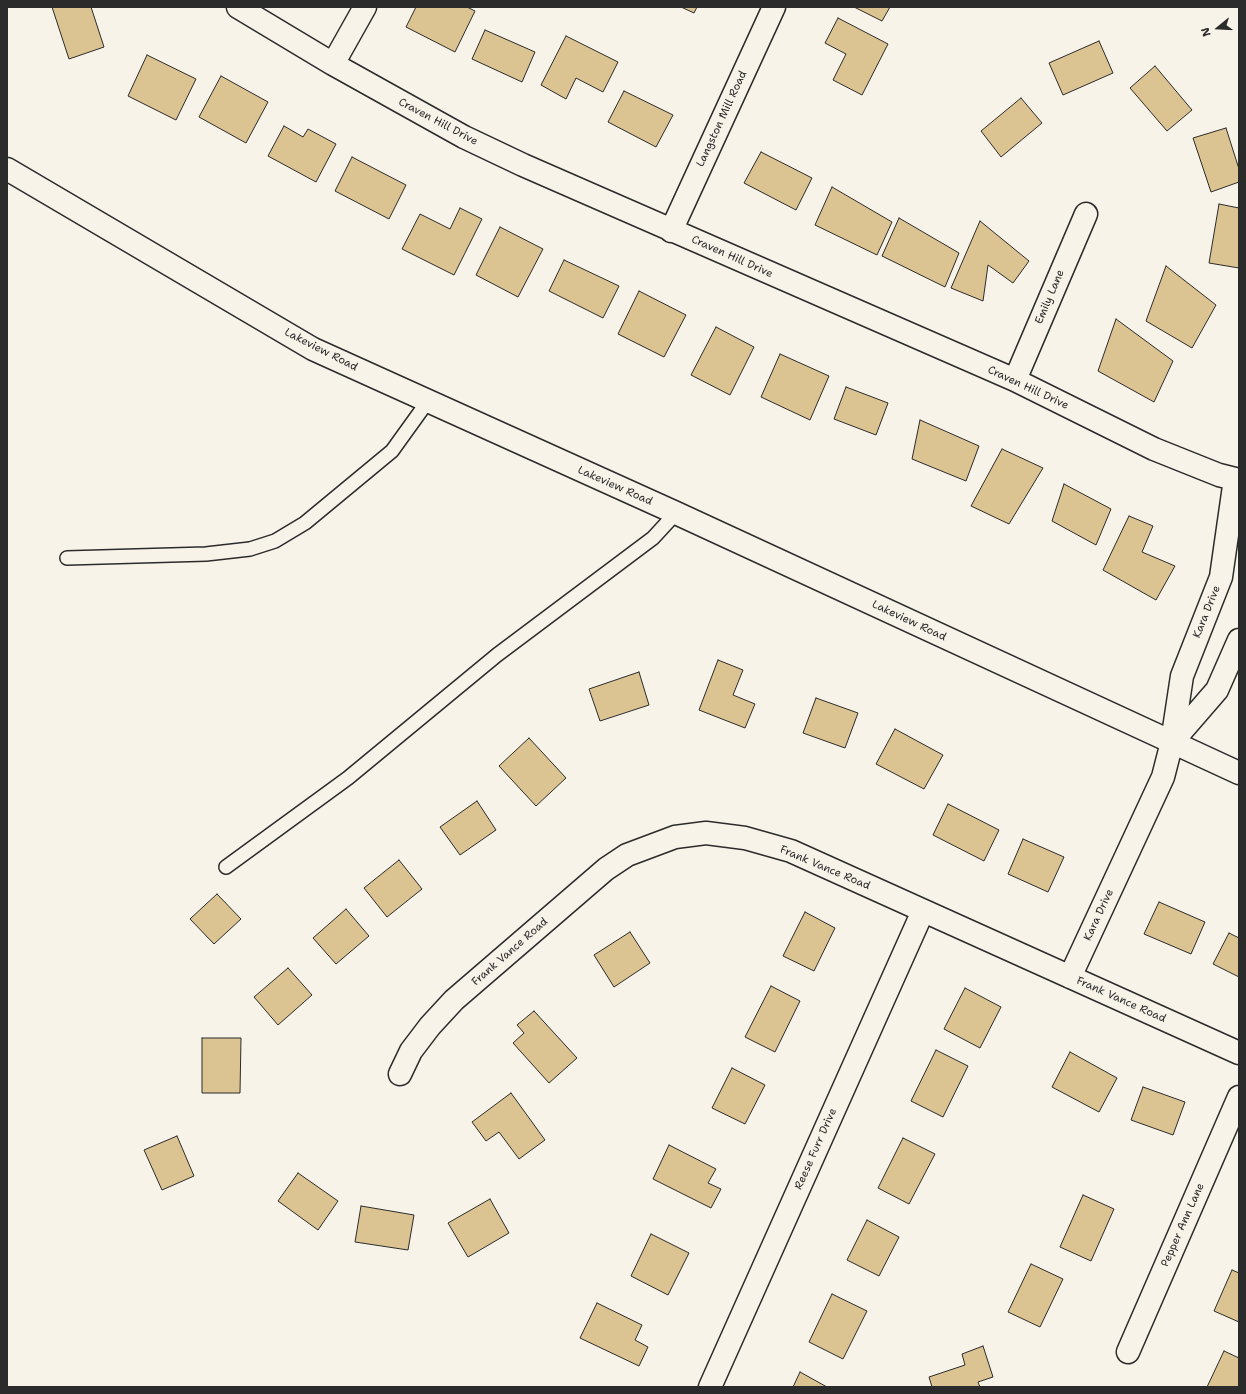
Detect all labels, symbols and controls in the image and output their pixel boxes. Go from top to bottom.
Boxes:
north arrow [1198,8,1238,48]
text: N [1198,25,1215,38]
street label: Langston Mill Road [694,69,750,169]
street label: Craven Hill Drive [396,96,480,148]
street label: Craven Hill Drive [689,233,775,281]
street label: Emily Lane [1033,268,1067,326]
street label: Lakeview Road [282,326,360,374]
street label: Craven Hill Drive [985,363,1071,413]
street label: Lakeview Road [576,464,654,508]
street label: Kara Drive [1190,584,1224,640]
street label: Lakeview Road [870,598,948,644]
street label: Frank Vance Road [778,843,872,893]
street label: Kara Drive [1081,887,1117,943]
street label: Frank Vance Road [469,915,551,989]
street label: Frank Vance Road [1074,974,1168,1026]
street label: Reese Furr Drive [792,1106,840,1192]
street label: Pepper Ann Lane [1159,1181,1207,1269]

